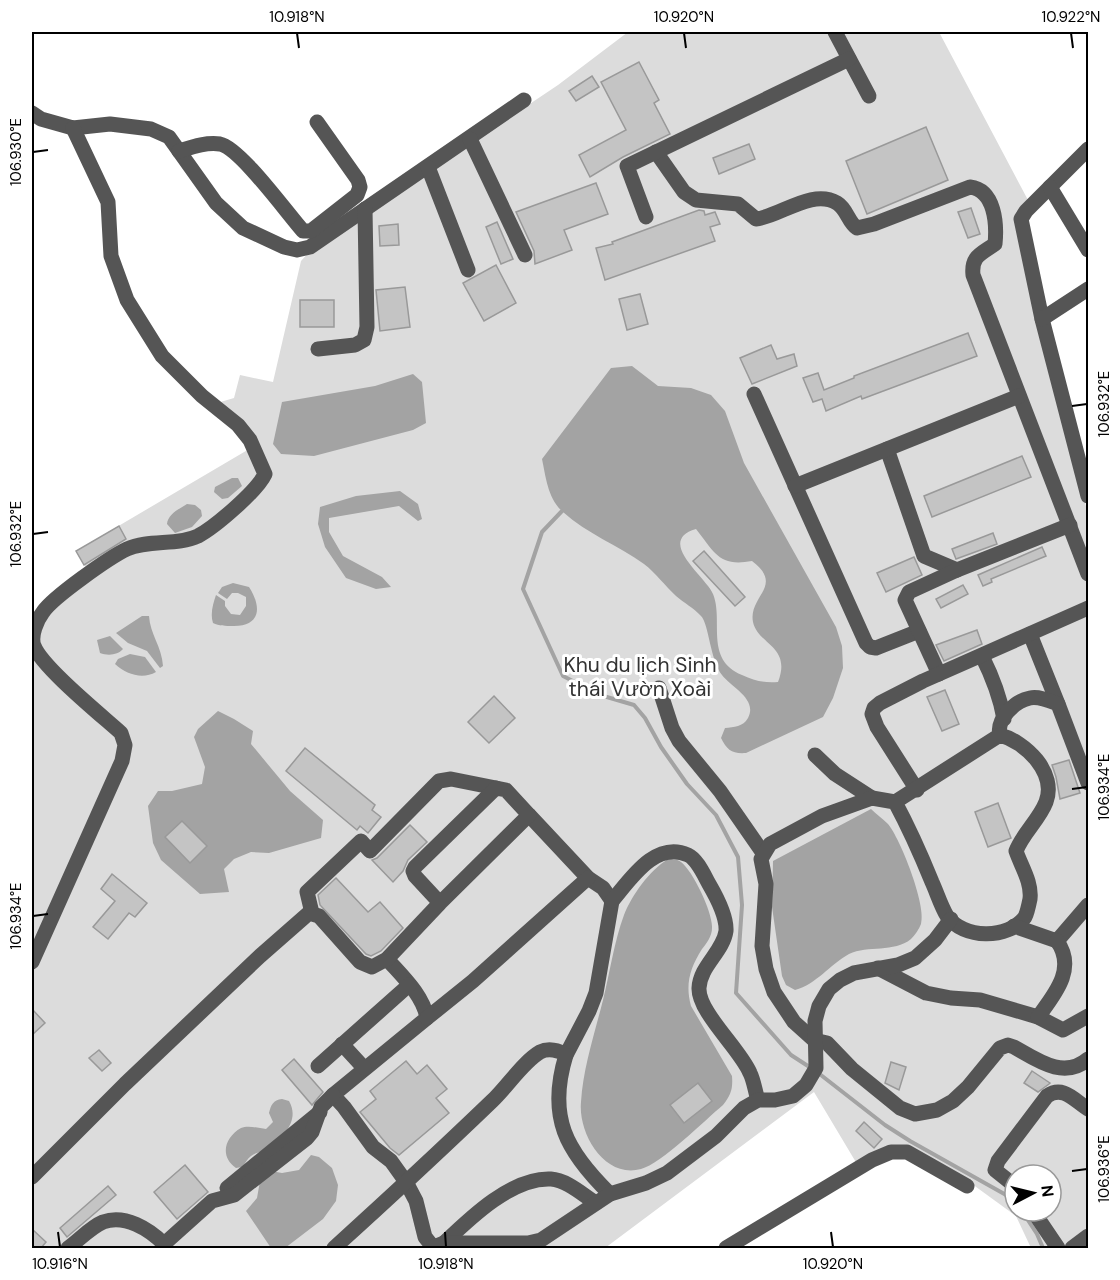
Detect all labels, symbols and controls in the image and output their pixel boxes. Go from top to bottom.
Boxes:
text: 10.918°N [269,7,325,27]
text: 10.920°N [654,7,714,27]
text: 10.922°N [1042,7,1100,27]
text: 106.930°E [6,118,26,186]
text: 106.932°E [1094,371,1114,437]
text: 106.932°E [6,501,26,567]
park label: Khu du lịch Sinh thái Vườn Xoài [563,651,717,703]
text: 106.934°E [1094,753,1114,821]
text: 106.934°E [6,882,26,950]
text: 106.936°E [1094,1135,1114,1203]
north arrow [1003,1163,1063,1223]
text: N [1036,1184,1059,1198]
text: 10.916°N [32,1254,88,1274]
text: 10.918°N [418,1254,474,1274]
text: 10.920°N [803,1254,863,1274]

